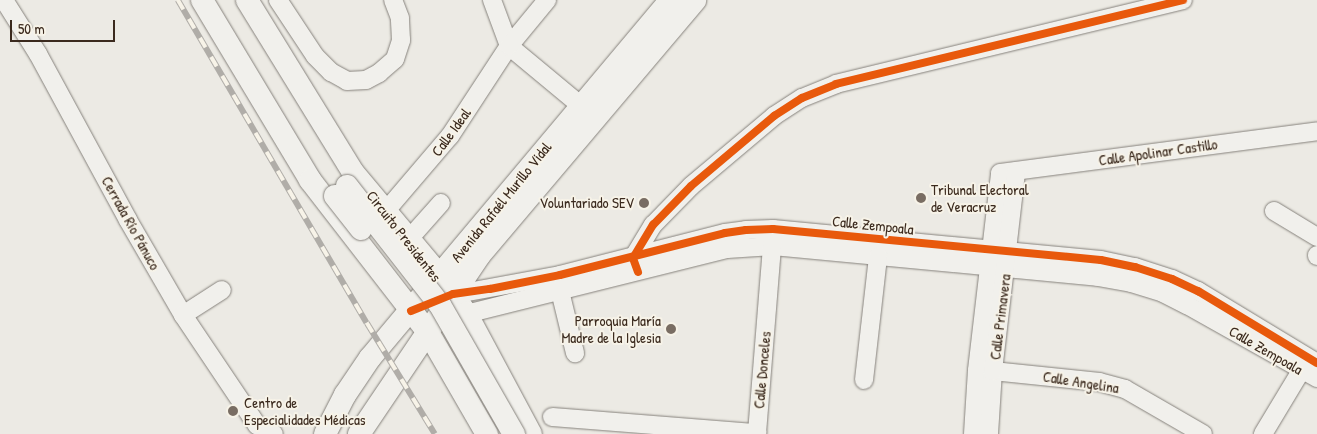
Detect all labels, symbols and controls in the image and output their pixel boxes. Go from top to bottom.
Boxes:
scale bar [12,10,118,42]
text: 50 m [18,18,45,39]
street label: Calle Ideal [427,104,475,160]
street label: Calle Apolinar Castillo [1097,135,1219,169]
street label: Avenida Rafaél Murillo Vidal [447,138,555,266]
street label: Cerrada Río Pánuco [98,173,164,273]
place label: Tribunal Electoral de Veracruz [931,180,1029,215]
street label: Circuito Presidentes [363,187,445,285]
marker: Tribunal Electoral de Veracruz [915,192,927,204]
place label: Voluntariado SEV [539,194,634,212]
marker: Voluntariado SEV [638,197,650,209]
street label: Calle Zempoala [831,212,915,238]
street label: Calle Primavera [986,273,1014,361]
place label: Parroquia María Madre de la Iglesia [561,311,661,346]
street label: Calle Zempoala [1226,322,1306,378]
marker: Parroquia María Madre de la Iglesia [665,323,677,335]
street label: Calle Donceles [750,331,774,409]
street label: Calle Angelina [1042,367,1120,397]
place label: Centro de Especialidades Médicas [244,393,366,428]
marker: Centro de Especialidades Médicas [226,404,240,418]

